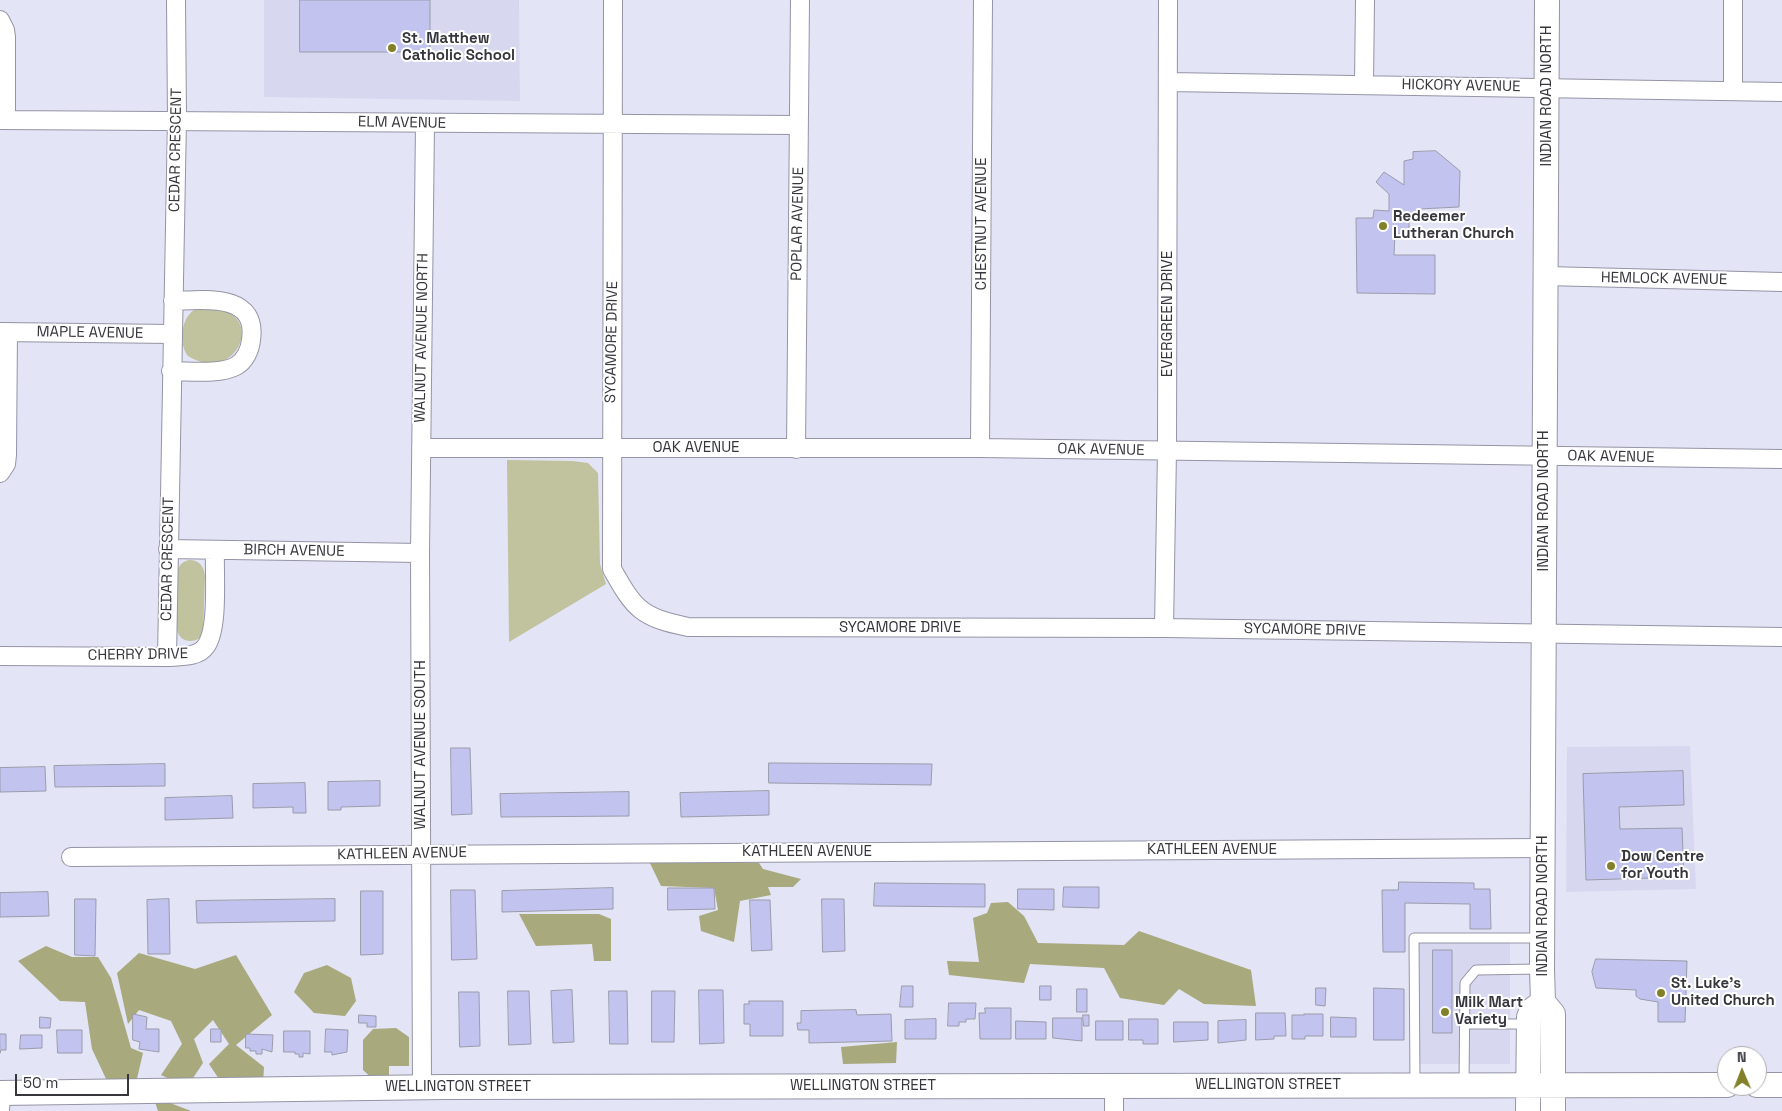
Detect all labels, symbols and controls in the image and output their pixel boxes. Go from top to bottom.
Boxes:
street label: INDIAN ROAD NORTH [1538,25,1556,167]
place label: St. Matthew Catholic School [402,30,515,65]
marker: St. Matthew Catholic School [386,42,398,54]
street label: HICKORY AVENUE [1401,76,1521,96]
street label: CEDAR CRESCENT [166,88,186,212]
street label: ELM AVENUE [358,113,446,133]
street label: CHESTNUT AVENUE [973,158,991,290]
street label: POPLAR AVENUE [788,167,808,281]
place label: Redeemer Lutheran Church [1393,208,1514,243]
marker: Redeemer Lutheran Church [1377,220,1389,232]
street label: EVERGREEN DRIVE [1159,251,1177,377]
street label: WALNUT AVENUE NORTH [412,253,432,423]
street label: HEMLOCK AVENUE [1601,269,1727,289]
street label: SYCAMORE DRIVE [602,281,622,403]
street label: MAPLE AVENUE [36,323,144,343]
street label: INDIAN ROAD NORTH [1535,430,1553,572]
street label: OAK AVENUE [652,439,740,457]
street label: OAK AVENUE [1057,440,1145,460]
street label: OAK AVENUE [1567,447,1655,467]
street label: CEDAR CRESCENT [158,497,178,621]
street label: BIRCH AVENUE [243,541,345,561]
street label: SYCAMORE DRIVE [839,619,961,637]
street label: SYCAMORE DRIVE [1244,620,1366,640]
street label: CHERRY DRIVE [88,645,188,665]
street label: WALNUT AVENUE SOUTH [412,660,430,830]
street label: INDIAN ROAD NORTH [1534,835,1552,977]
street label: KATHLEEN AVENUE [1147,841,1277,859]
street label: KATHLEEN AVENUE [742,843,872,861]
street label: KATHLEEN AVENUE [337,844,467,864]
place label: Dow Centre for Youth [1621,848,1704,883]
marker: Dow Centre for Youth [1605,860,1617,872]
place label: St. Luke's United Church [1671,975,1775,1010]
marker: St. Luke's United Church [1655,987,1667,999]
place label: Milk Mart Variety [1455,994,1523,1029]
marker: Milk Mart Variety [1439,1006,1451,1018]
north arrow [1717,1046,1767,1096]
text: N [1737,1048,1747,1066]
scale bar [18,1064,131,1096]
text: 50 m [23,1073,58,1092]
street label: WELLINGTON STREET [1195,1076,1341,1094]
street label: WELLINGTON STREET [790,1077,936,1095]
street label: WELLINGTON STREET [385,1078,531,1096]

